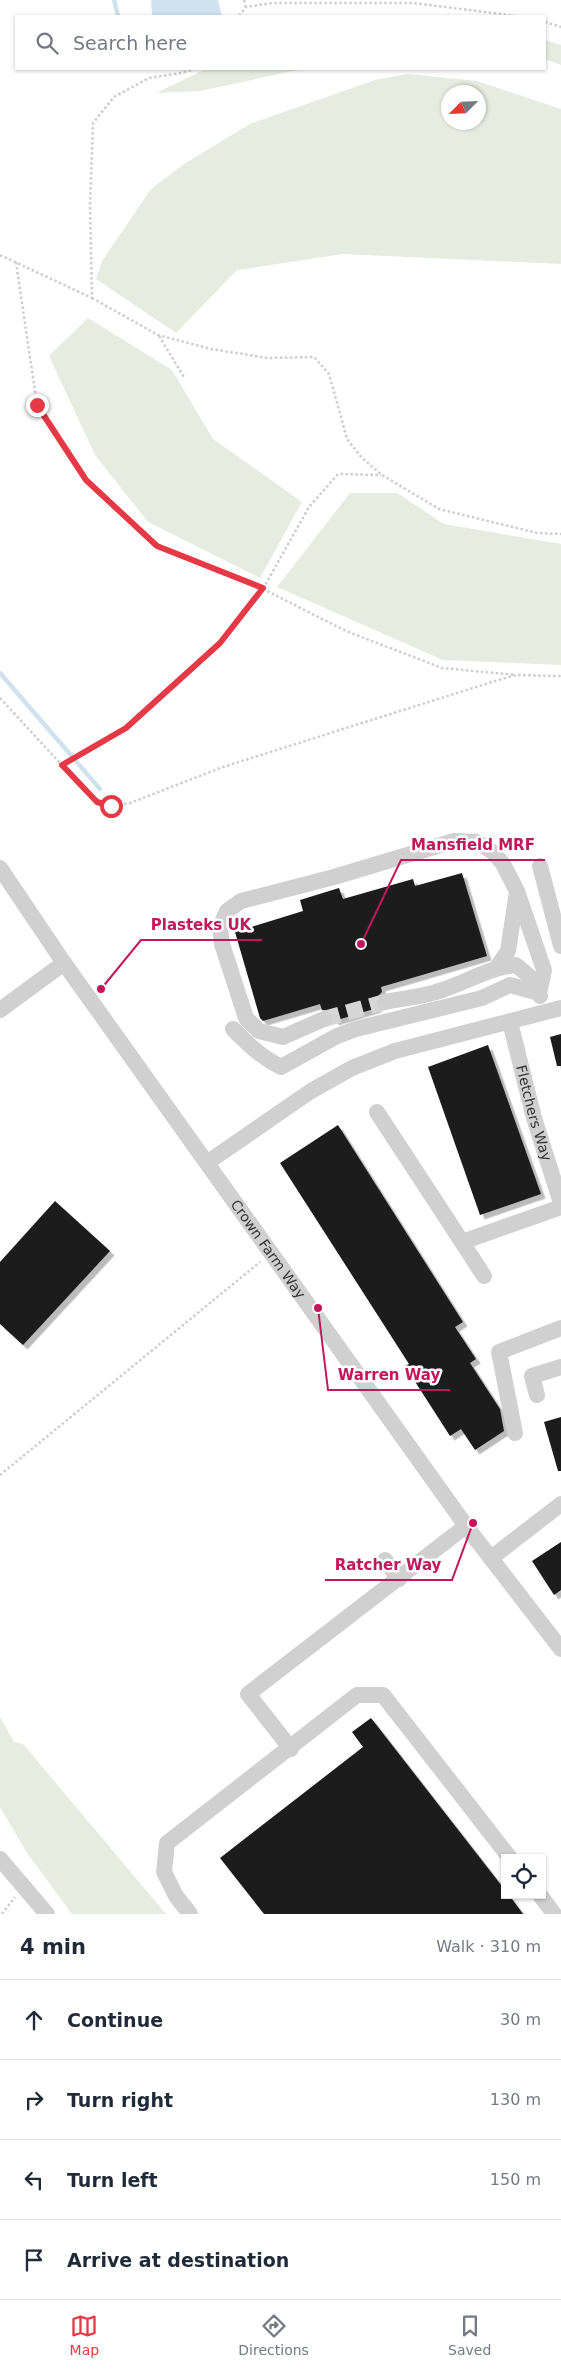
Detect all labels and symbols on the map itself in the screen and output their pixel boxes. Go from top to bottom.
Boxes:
north arrow [441,85,486,130]
route end [26,394,49,417]
route start [100,795,123,818]
callout: Mansfield MRF [401,830,545,860]
text: Mansfield MRF [411,836,535,854]
callout: Plasteks UK [141,910,262,940]
text: Plasteks UK [151,916,253,934]
street label: Fletchers Way [513,1063,555,1163]
street label: Crown Farm Way [228,1197,309,1301]
callout: Warren Way [328,1360,450,1390]
text: Warren Way [338,1366,440,1384]
callout: Ratcher Way [325,1550,452,1580]
text: Ratcher Way [335,1556,442,1574]

